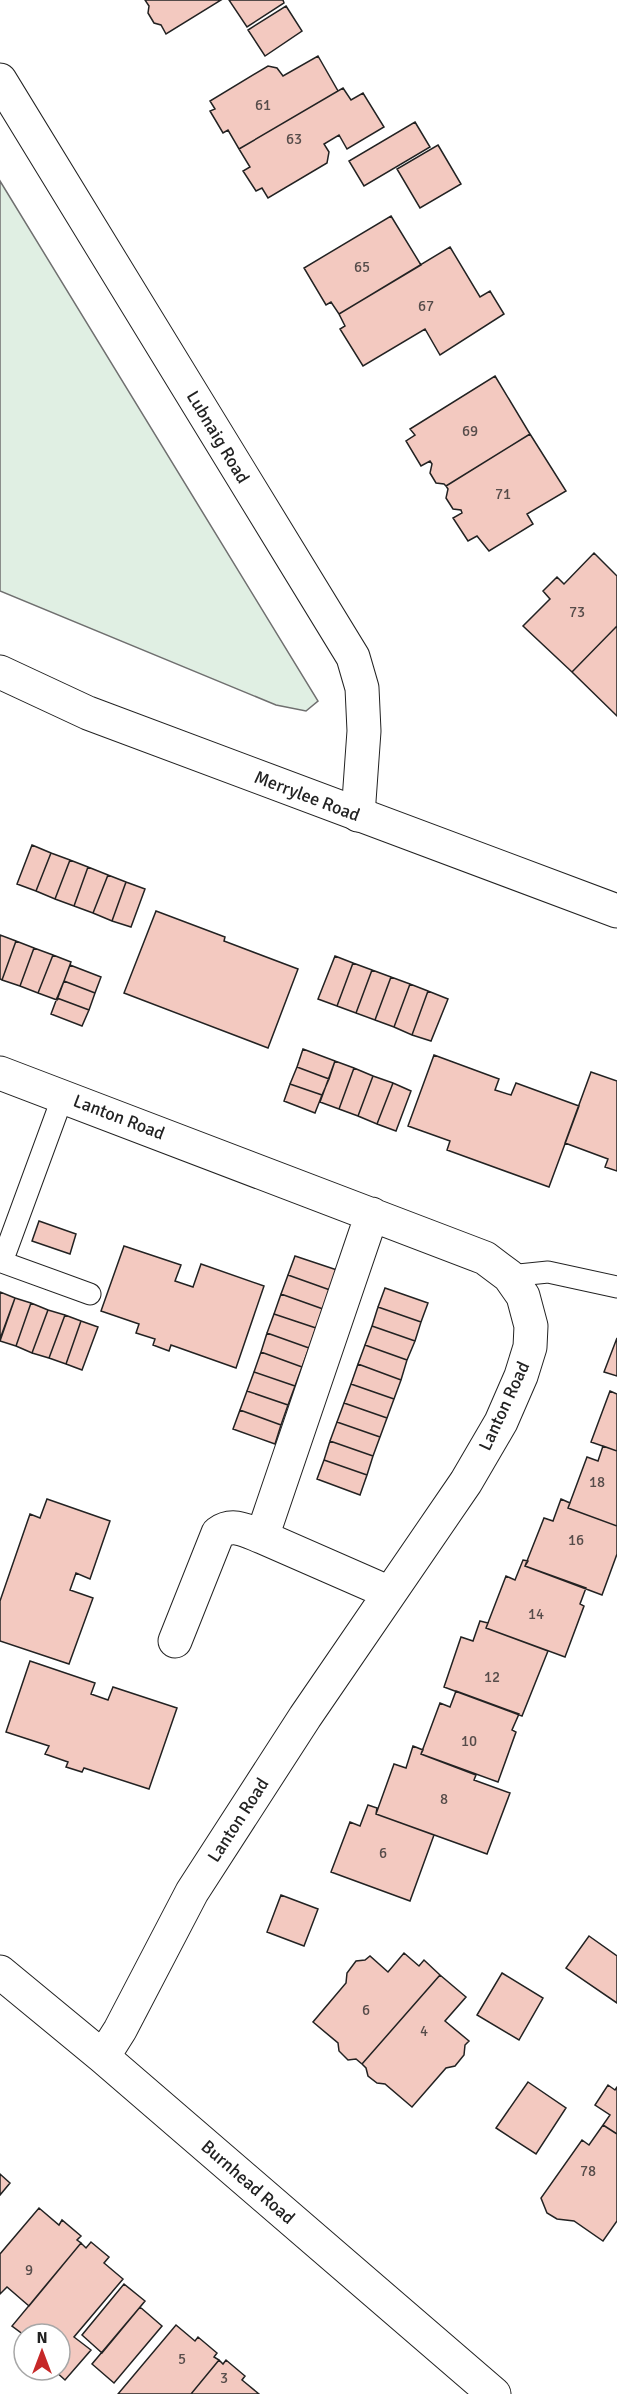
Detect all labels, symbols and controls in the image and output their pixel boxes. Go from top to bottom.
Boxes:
house number: 61 [255,96,271,114]
house number: 63 [286,130,302,148]
house number: 65 [354,258,370,276]
house number: 67 [418,297,434,315]
street label: Lubnaig Road [182,387,254,487]
house number: 69 [462,422,478,440]
house number: 71 [495,485,511,503]
house number: 73 [569,603,585,621]
street label: Merrylee Road [251,766,363,826]
street label: Lanton Road [70,1090,168,1144]
street label: Lanton Road [474,1358,534,1454]
house number: 18 [589,1473,605,1491]
house number: 16 [568,1531,584,1549]
house number: 14 [528,1605,544,1623]
house number: 12 [484,1668,500,1686]
house number: 10 [461,1732,477,1750]
street label: Lanton Road [203,1774,273,1866]
house number: 8 [440,1790,448,1808]
house number: 6 [379,1844,387,1862]
house number: 6 [362,2001,370,2019]
house number: 4 [420,2022,428,2040]
street label: Burnhead Road [197,2135,299,2229]
house number: 78 [580,2162,596,2180]
house number: 9 [25,2261,33,2279]
north arrow [12,2322,72,2382]
text: N [36,2328,48,2348]
house number: 5 [178,2350,186,2368]
house number: 3 [220,2369,228,2387]

